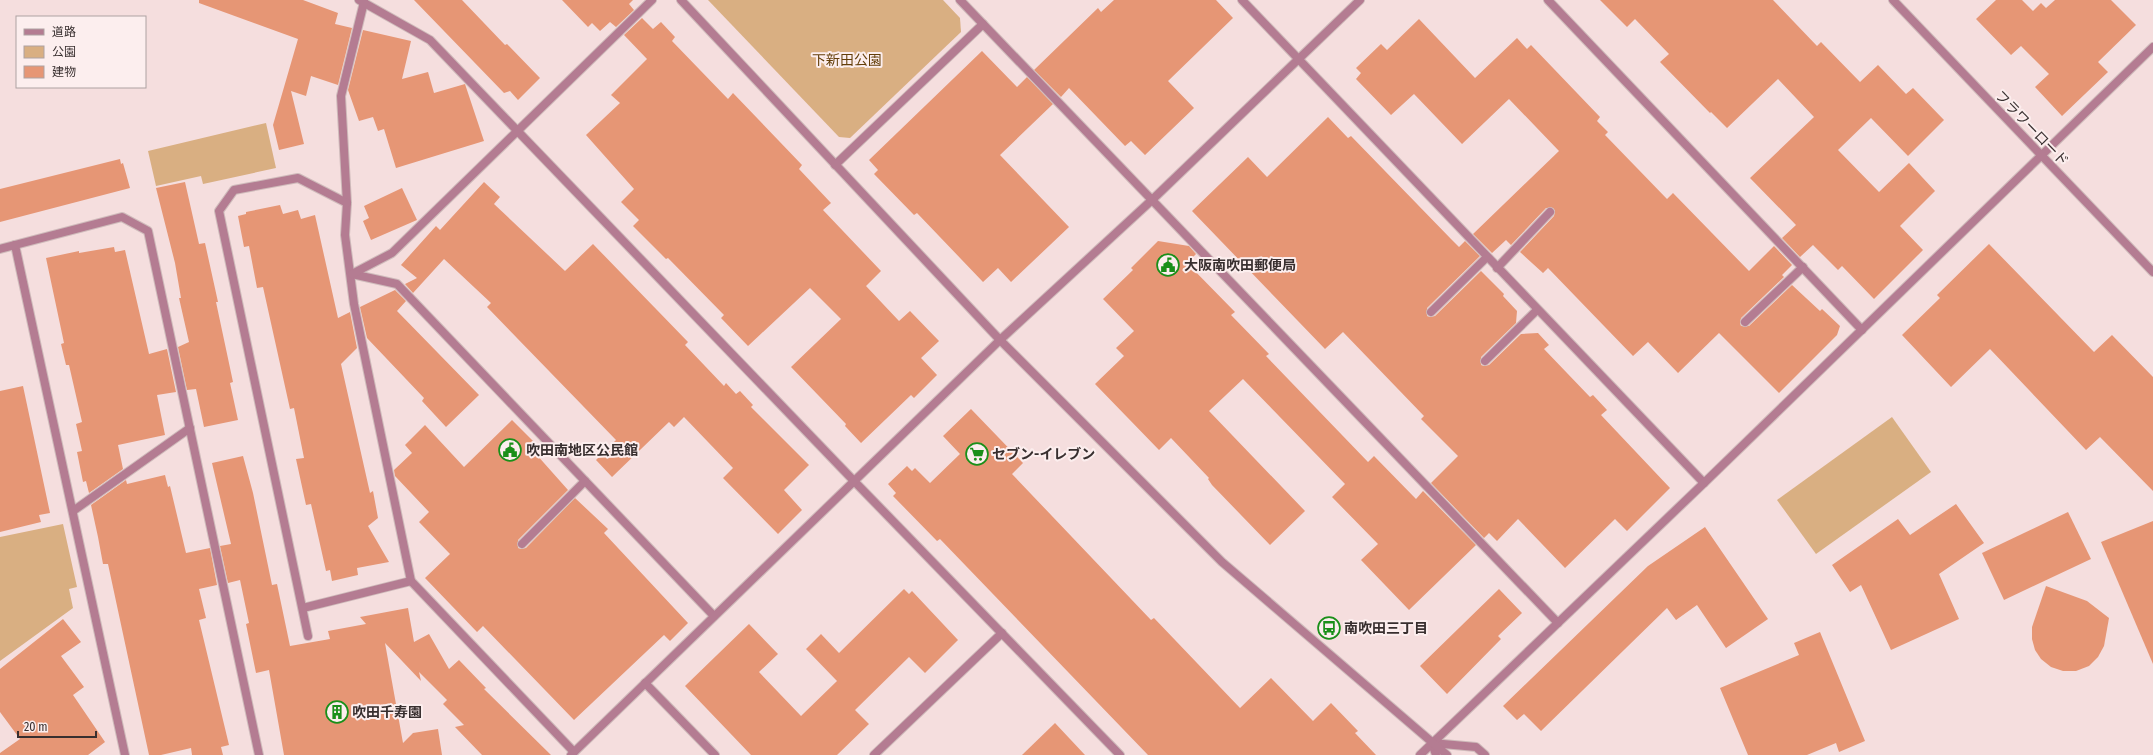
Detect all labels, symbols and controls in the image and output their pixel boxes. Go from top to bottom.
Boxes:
legend [16,16,146,88]
text: 道路 [52,25,76,39]
text: 公園 [52,45,76,59]
park label: 下新田公園 [812,52,882,69]
text: 建物 [52,65,76,79]
street label: フラワーロード [1991,87,2072,169]
public building icon: 大阪南吹田郵便局 [1155,252,1181,278]
place label: 大阪南吹田郵便局 [1184,257,1296,274]
public building icon: 吹田南地区公民館 [497,437,523,463]
supermarket icon: セブン-イレブン [964,441,990,467]
place label: 吹田南地区公民館 [526,442,638,459]
place label: セブン-イレブン [992,446,1095,463]
bus stop icon: 南吹田三丁目 [1316,615,1342,641]
place label: 南吹田三丁目 [1344,620,1428,637]
building icon: 吹田千寿園 [324,699,350,725]
place label: 吹田千寿園 [352,704,422,721]
scale bar [18,713,96,739]
text: 20 m [24,720,48,734]

